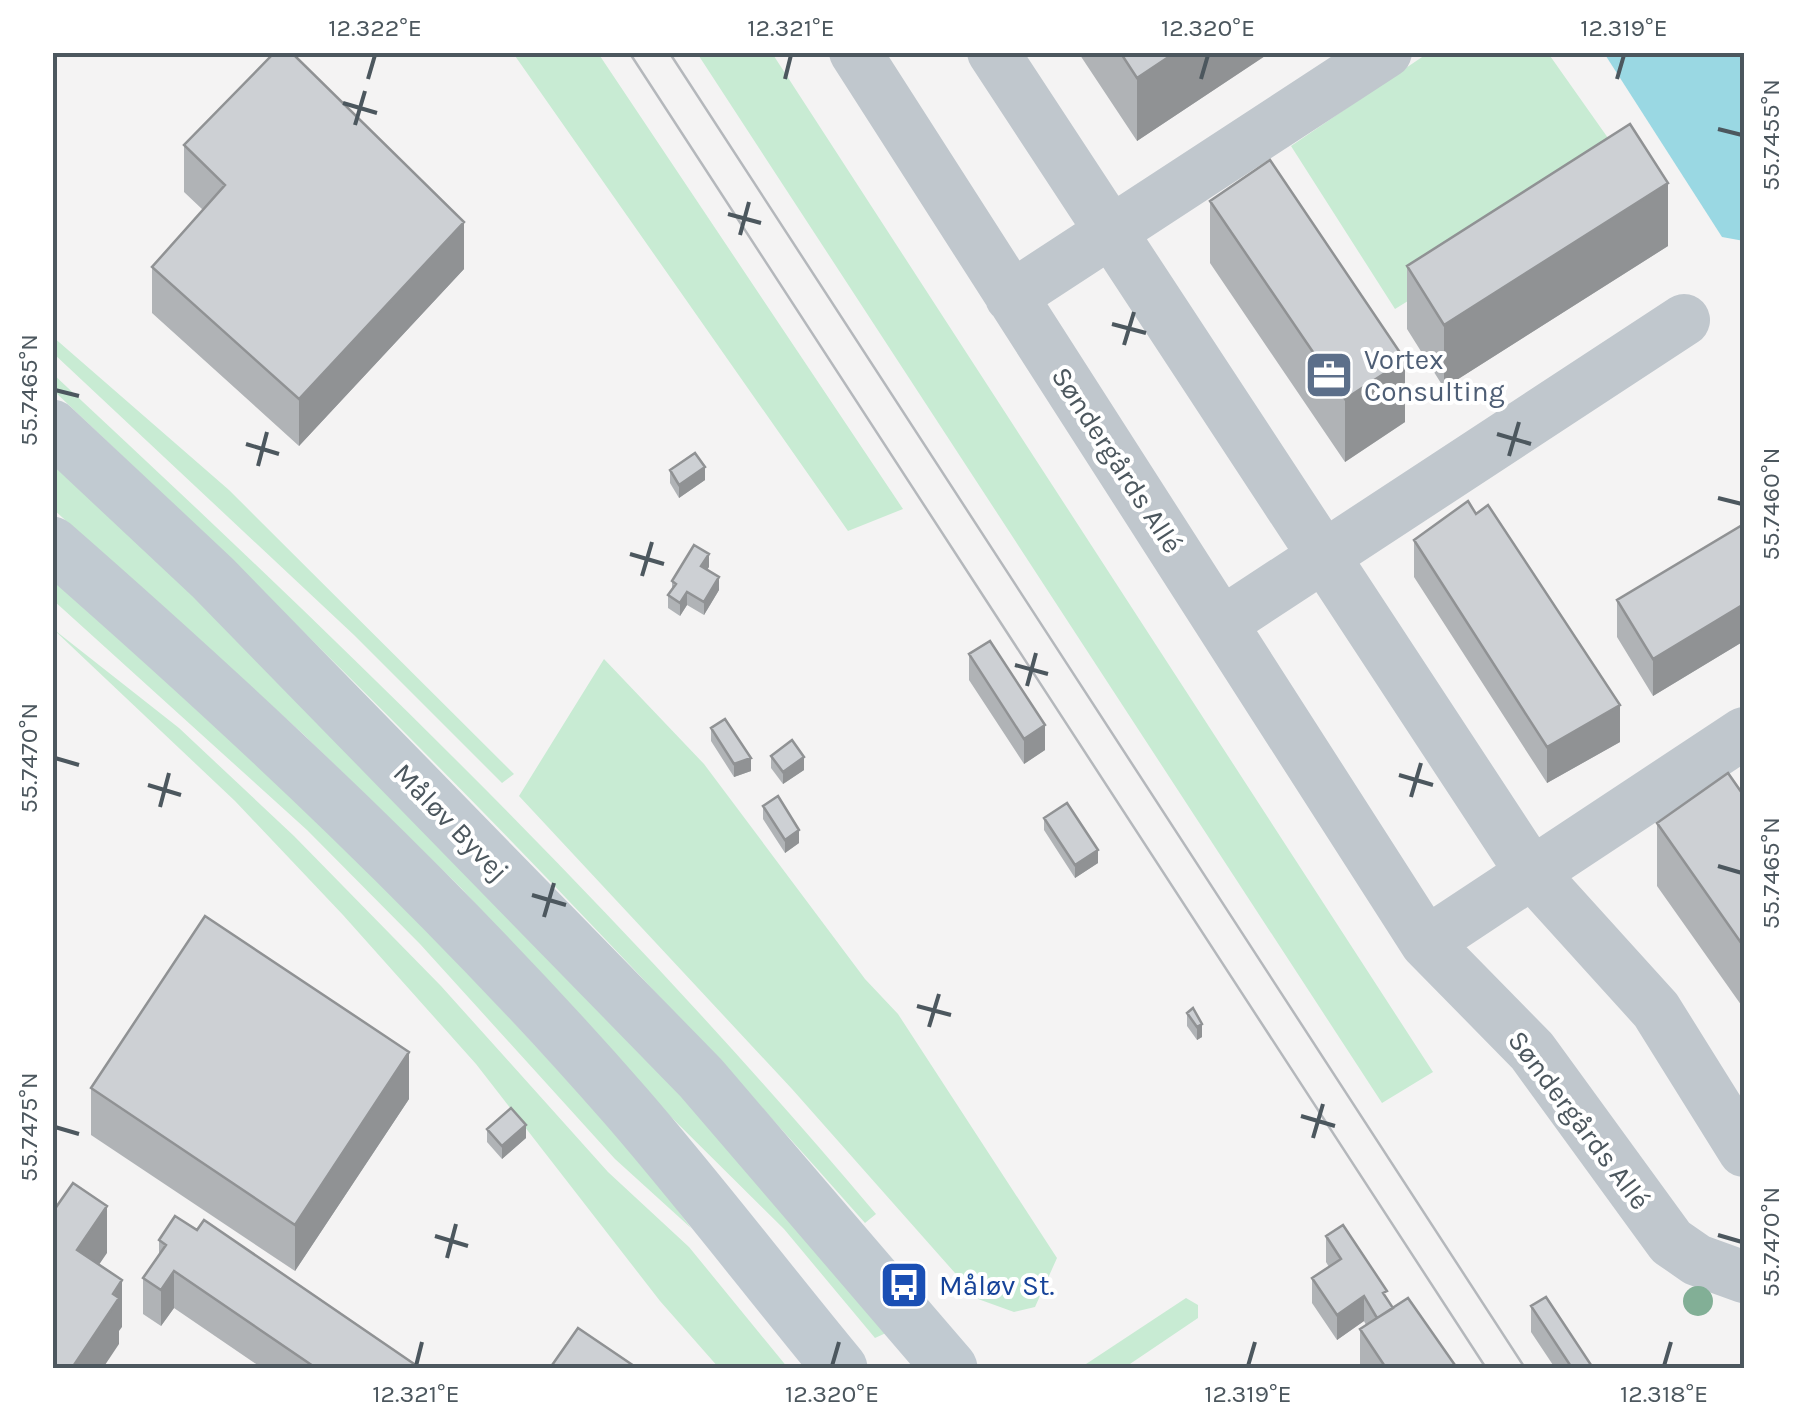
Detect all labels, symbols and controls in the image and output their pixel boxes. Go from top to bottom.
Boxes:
text: 12.322°E [328,13,422,42]
text: 12.321°E [747,13,835,42]
text: 12.320°E [1161,13,1255,42]
text: 12.319°E [1580,13,1668,42]
text: 55.7455°N [1756,79,1785,191]
text: 55.7465°N [14,334,43,446]
place label: Vortex Consulting [1364,343,1505,408]
office icon: Vortex Consulting [1303,349,1355,401]
street label: Søndergårds Allé [1045,361,1189,559]
text: 55.7460°N [1756,447,1785,561]
text: 55.7470°N [14,703,43,813]
street label: Måløv Byvej [387,756,515,888]
text: 55.7465°N [1756,817,1785,929]
street label: Søndergårds Allé [1501,1024,1657,1216]
text: 55.7475°N [14,1072,43,1182]
text: 55.7470°N [1756,1187,1785,1297]
bus stop icon: Måløv St. [878,1259,930,1311]
place label: Måløv St. [939,1269,1054,1302]
text: 12.321°E [372,1379,460,1408]
text: 12.320°E [785,1379,879,1408]
text: 12.319°E [1204,1379,1292,1408]
text: 12.318°E [1620,1379,1708,1408]

